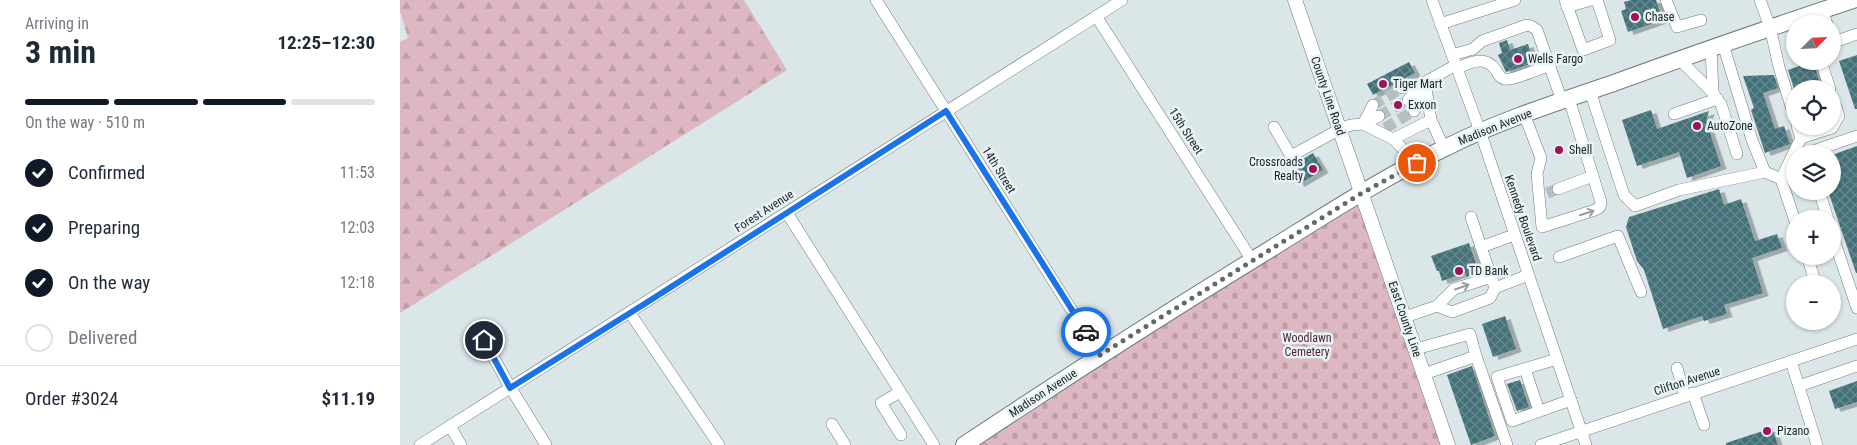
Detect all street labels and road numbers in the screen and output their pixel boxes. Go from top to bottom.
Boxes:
street label: County Line Road [1308,55,1348,137]
street label: 15th Street [1166,105,1206,157]
street label: Madison Avenue [1456,106,1534,148]
street label: 14th Street [979,144,1019,196]
street label: Kennedy Boulevard [1502,173,1544,263]
street label: Forest Avenue [732,187,796,235]
street label: East County Line [1385,279,1425,359]
street label: Clifton Avenue [1652,364,1722,398]
street label: Madison Avenue [1006,366,1080,420]

